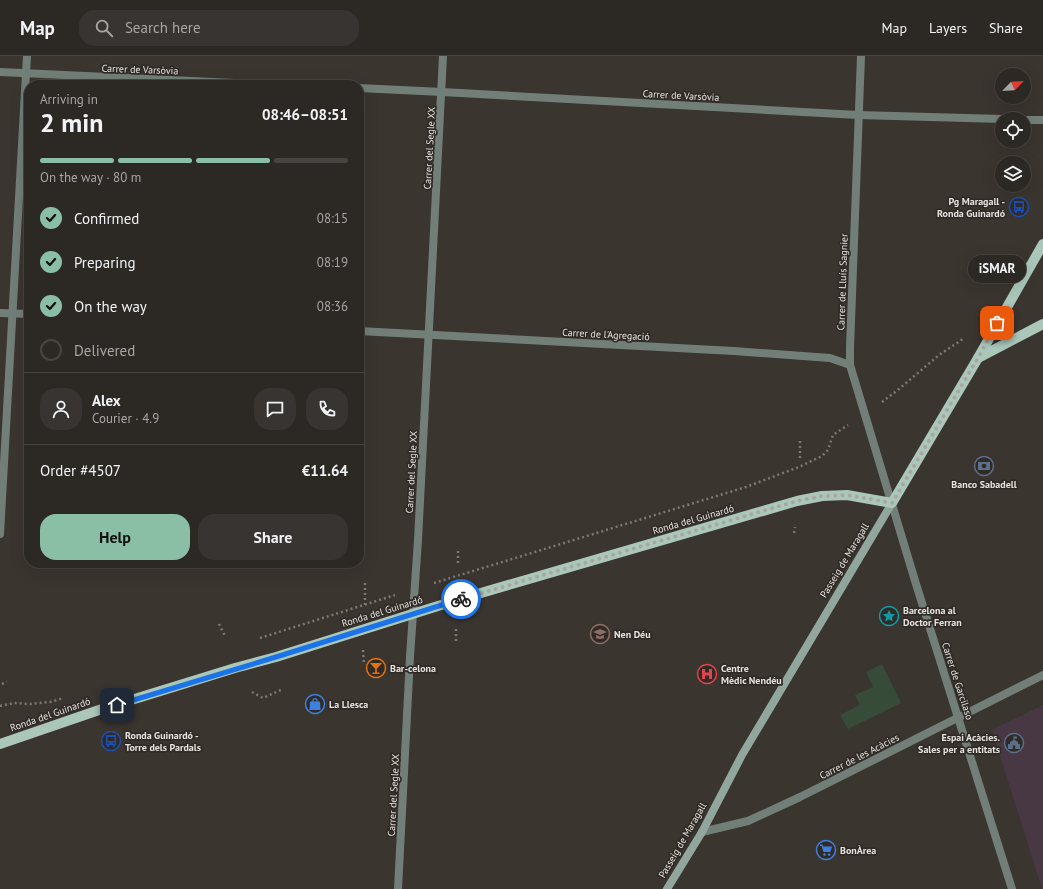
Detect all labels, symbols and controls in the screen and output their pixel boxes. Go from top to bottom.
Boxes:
search box [79,10,359,46]
text: Map [20,16,55,40]
icon: search [93,17,115,39]
text: Search here [125,18,201,37]
text: Map [881,19,907,37]
text: Layers [929,19,967,37]
text: Share [989,19,1023,37]
street label: Carrer de Varsòvia [101,62,179,77]
north arrow [995,68,1031,104]
map controls [995,68,1031,192]
street label: Carrer de Varsòvia [642,87,720,104]
text: Arriving in [40,91,98,108]
text: 08:46–08:51 [262,105,348,124]
text: 2 min [40,106,103,139]
street label: Carrer del Segle XX [421,106,438,190]
button: locate [995,112,1031,148]
button: layers [995,156,1031,192]
text: On the way · 80 m [40,169,141,186]
place label: Pg Maragall - Ronda Guinardó [937,195,1006,220]
bus stop icon: Pg Maragall - Ronda Guinardó [1008,196,1030,218]
icon: check [40,207,62,229]
text: Confirmed [74,209,139,228]
text: 08:15 [317,210,348,227]
street label: Carrer de Lluís Sagnier [834,233,851,331]
icon: check [40,251,62,273]
text: Preparing [74,253,136,272]
text: 08:19 [317,254,348,271]
callout: iSMAR [968,255,1026,283]
text: iSMAR [979,260,1015,277]
icon: check [40,295,62,317]
text: On the way [74,297,147,316]
text: 08:36 [317,298,348,315]
pin [980,306,1014,340]
icon: bag [986,312,1008,334]
street label: Carrer de l'Agregació [562,326,650,343]
text: Delivered [74,341,135,360]
button: person [40,388,82,430]
button: chat [254,388,296,430]
button: phone [306,388,348,430]
text: Alex [92,391,121,410]
text: Courier · 4.9 [92,410,159,427]
street label: Carrer del Segle XX [403,430,420,514]
bank icon: Banco Sabadell [973,455,995,477]
text: Order #4507 [40,461,121,480]
text: €11.64 [302,461,348,480]
place label: Banco Sabadell [951,478,1017,491]
street label: Ronda del Guinardó [651,502,735,537]
button: Help [40,514,190,560]
button: Share [198,514,348,560]
street label: Passeig de Maragall [817,520,872,600]
courier [441,579,481,619]
icon: bike [450,588,472,610]
street label: Ronda del Guinardó [340,593,424,630]
place label: Barcelona al Doctor Ferran [903,604,962,629]
place icon: Barcelona al Doctor Ferran [878,605,900,627]
school or university icon: Nen Déu [589,623,611,645]
place label: Nen Déu [614,628,651,641]
street label: Carrer de Garcilaso [939,641,976,722]
bar icon: Bar-celona [365,657,387,679]
place label: Bar-celona [390,662,436,675]
place label: Centre Mèdic Nendéu [721,662,782,687]
hospital icon: Centre Mèdic Nendéu [696,663,718,685]
pin [100,688,134,722]
shop icon: La Llesca [304,693,326,715]
icon: home [106,694,128,716]
street label: Ronda del Guinardó [8,695,92,734]
place label: La Llesca [329,698,368,711]
place label: Ronda Guinardó - Torre dels Pardals [125,729,201,754]
bus stop icon: Ronda Guinardó - Torre dels Pardals [100,730,122,752]
street label: Carrer de les Acàcies [817,731,901,782]
place label: Espai Acàcies. Sales per a entitats [918,731,1001,756]
public building icon: Espai Acàcies. Sales per a entitats [1003,732,1025,754]
street label: Carrer del Segle XX [385,753,402,837]
street label: Passeig de Maragall [656,800,709,880]
supermarket icon: BonÀrea [815,839,837,861]
place label: BonÀrea [840,844,876,857]

